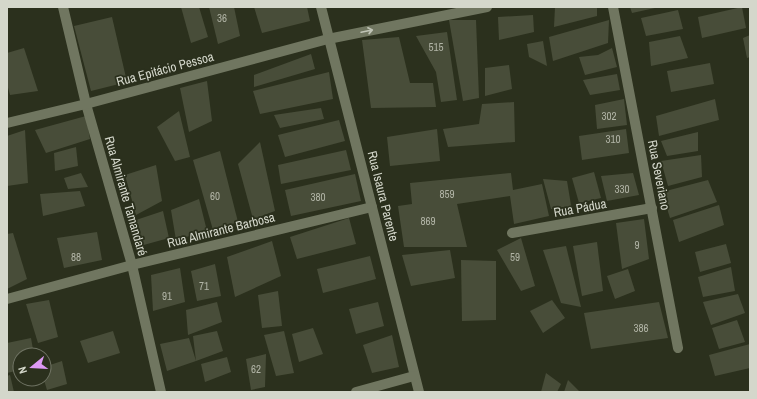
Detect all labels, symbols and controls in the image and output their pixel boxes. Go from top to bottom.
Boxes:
house number: 36 [217,11,227,25]
one-way arrow [360,27,373,35]
house number: 515 [428,40,444,54]
street label: Rua Epitácio Pessoa [114,48,216,90]
house number: 302 [601,109,617,123]
house number: 310 [605,132,621,146]
street label: Rua Almirante Tamandaré [101,134,151,258]
street label: Rua Severiano [644,138,674,212]
street label: Rua Isaura Parente [364,149,402,243]
house number: 330 [614,182,630,196]
house number: 859 [439,187,455,201]
house number: 60 [210,189,220,203]
house number: 380 [310,190,326,204]
street label: Rua Pádua [552,195,608,221]
street label: Rua Almirante Barbosa [165,208,277,252]
house number: 869 [420,214,436,228]
house number: 9 [634,238,640,252]
house number: 88 [71,250,81,264]
house number: 59 [510,250,520,264]
house number: 71 [199,279,209,293]
house number: 91 [162,289,172,303]
house number: 386 [633,321,649,335]
north arrow [12,347,52,387]
house number: 62 [251,362,261,376]
text: N [15,365,30,375]

